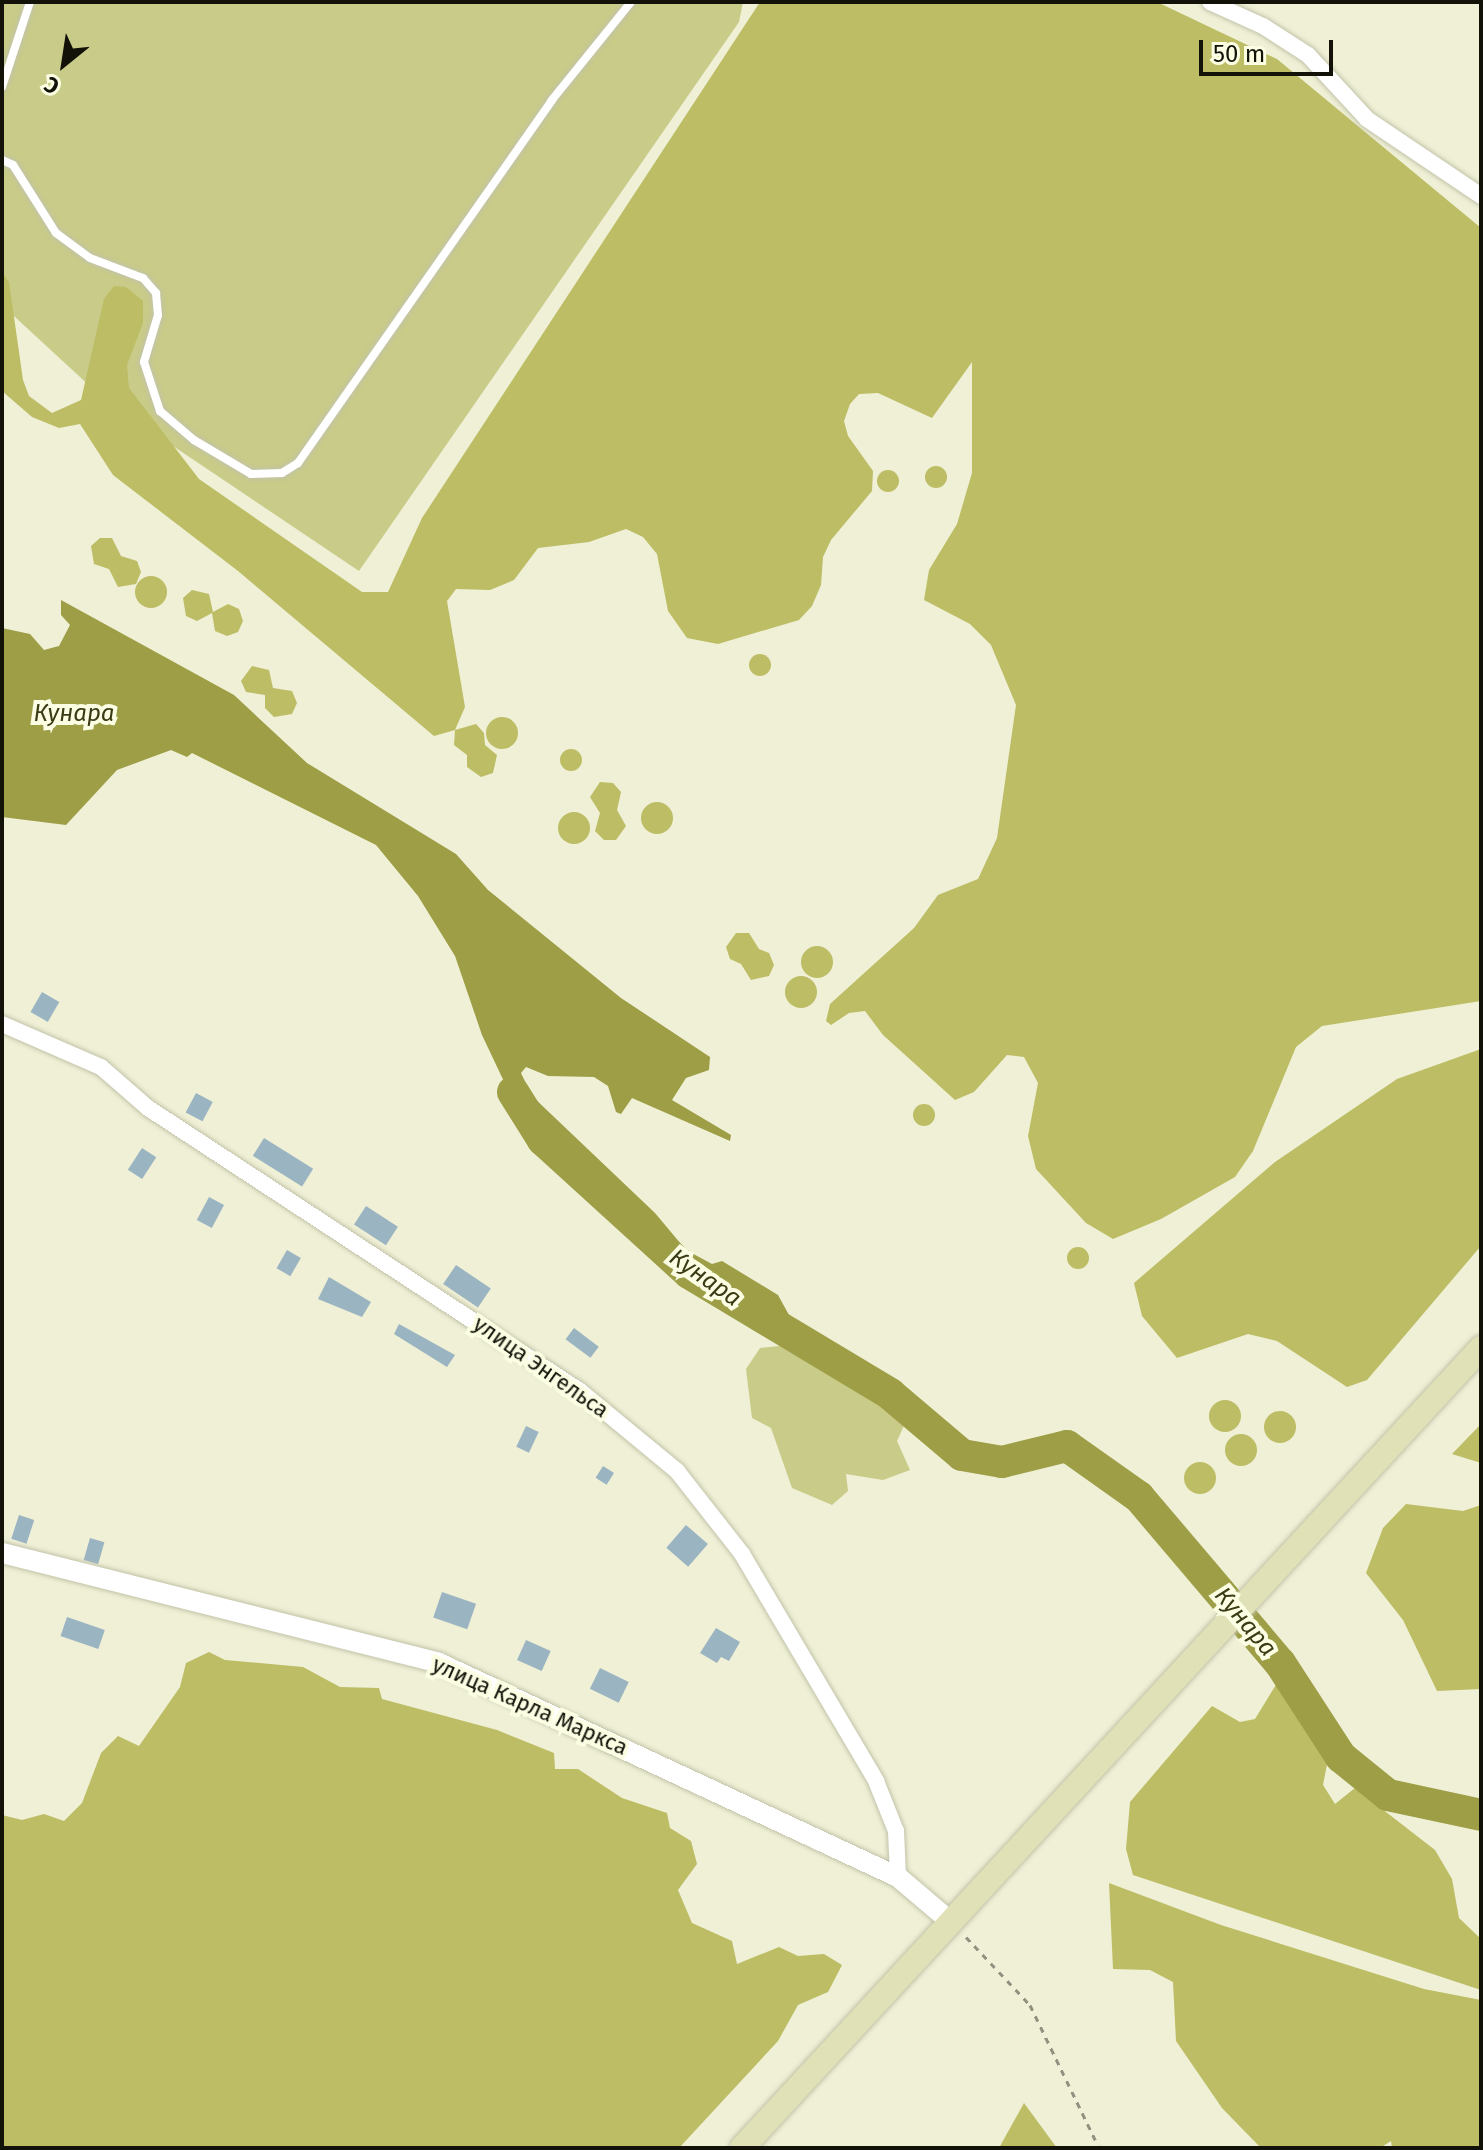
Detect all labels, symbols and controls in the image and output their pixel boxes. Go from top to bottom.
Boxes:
north arrow [24,24,104,104]
scale bar [1203,24,1337,74]
text: 50 m [1213,40,1265,68]
text: С [40,70,64,100]
water label: Кунара [33,700,115,728]
water label: Кунара [664,1243,746,1313]
street label: улица Энгельса [468,1311,614,1423]
water label: Кунара [1208,1582,1282,1662]
street label: улица Карла Маркса [428,1651,632,1761]

